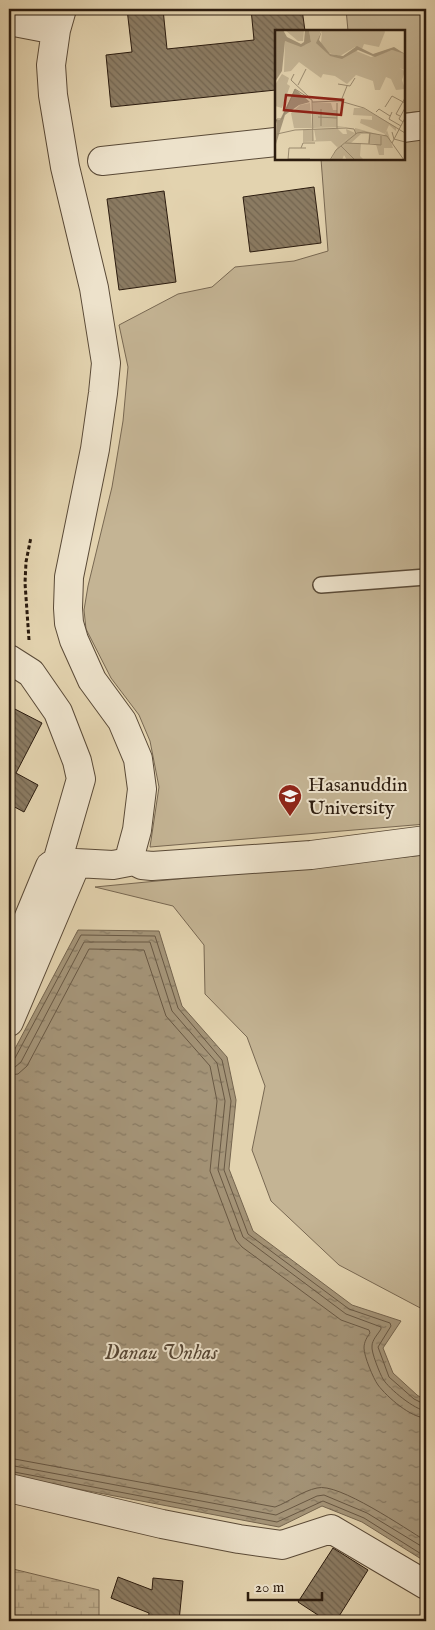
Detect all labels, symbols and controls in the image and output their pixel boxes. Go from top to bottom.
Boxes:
inset map [275,30,405,160]
place label: Hasanuddin University [308,773,408,821]
school or university icon: Hasanuddin University [277,783,303,817]
water label: Danau Unhas [105,1340,218,1367]
scale bar [248,1570,321,1602]
text: 20 m [255,1578,285,1597]

